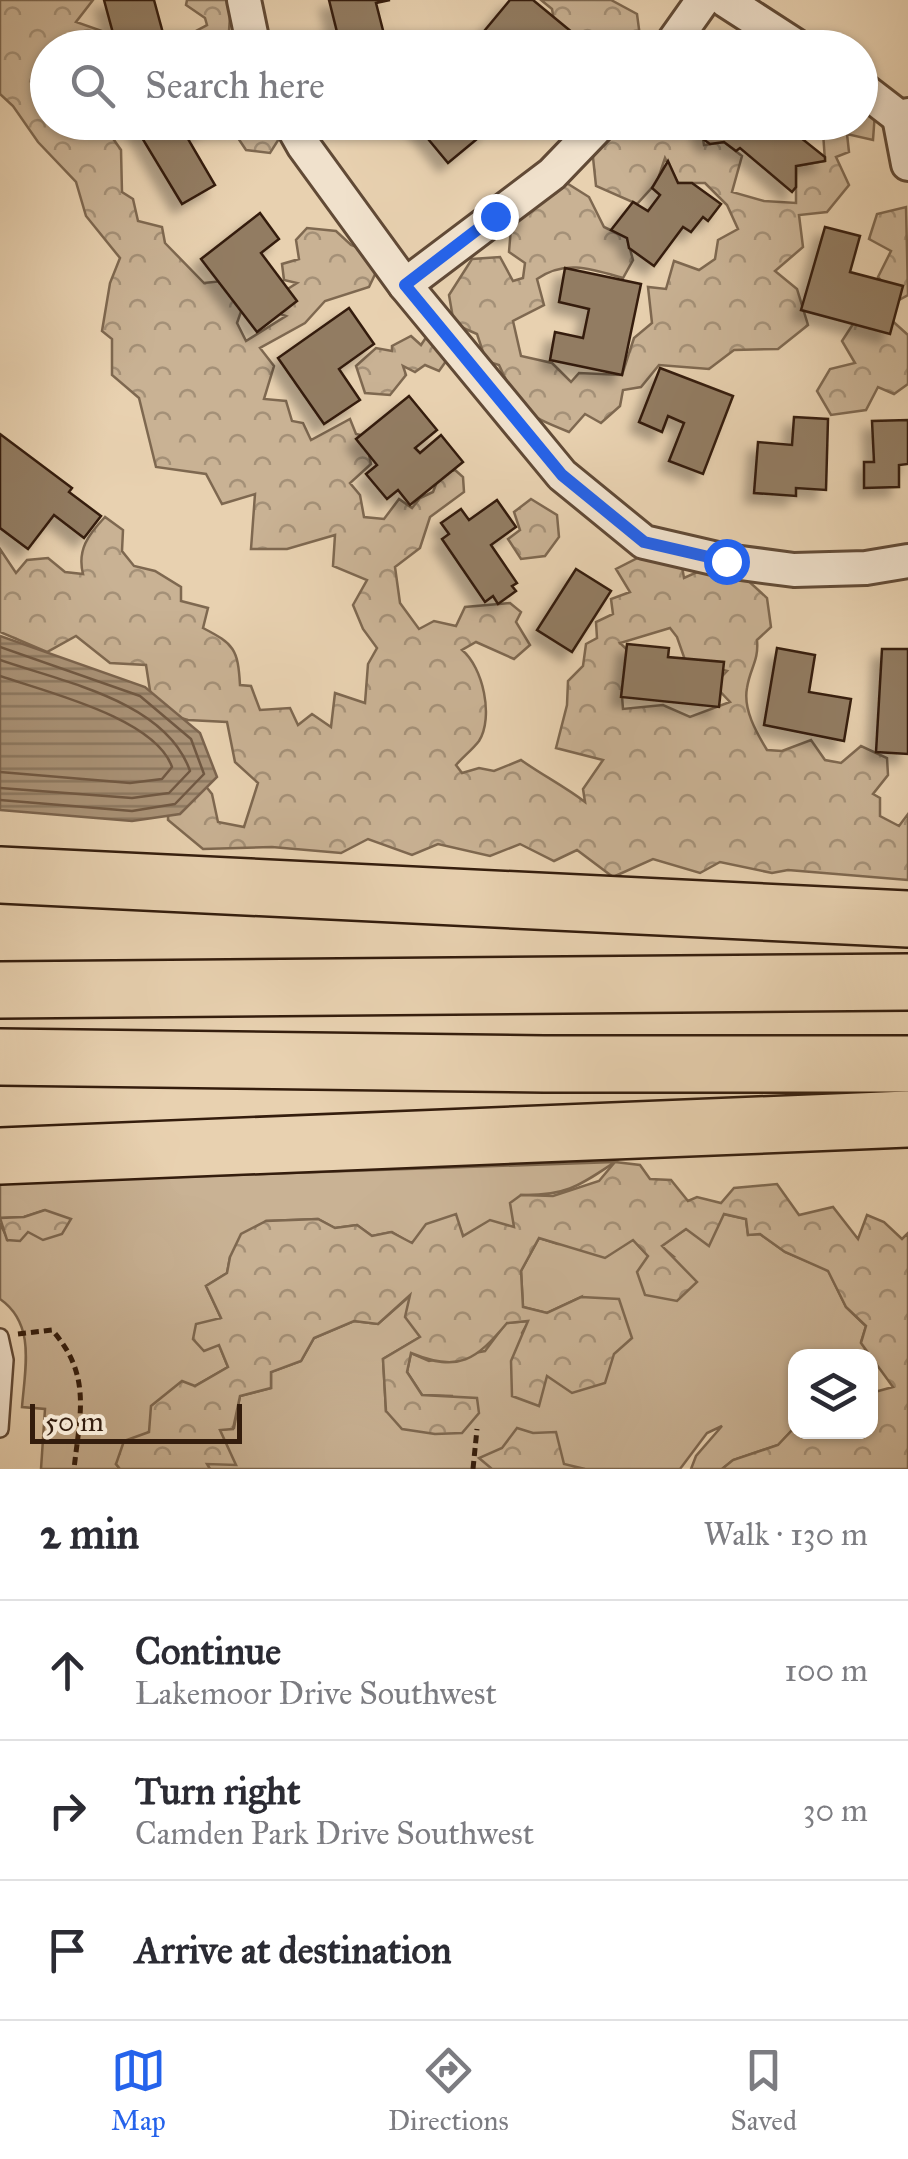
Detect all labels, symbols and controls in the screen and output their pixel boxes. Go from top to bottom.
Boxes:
search box [30,30,878,140]
icon: search [65,58,120,113]
text: Search here [145,62,325,108]
route end [473,194,519,240]
route start [704,539,750,585]
map controls [788,1349,878,1439]
button: layers [788,1349,878,1439]
scale bar [30,1399,242,1444]
text: 50 m [45,1404,104,1439]
text: 2 min [40,1508,139,1560]
text: Walk · 130 m [704,1515,868,1554]
text: Continue [135,1628,281,1674]
icon: ahead [40,1643,95,1698]
text: 100 m [784,1651,868,1690]
text: Lakemoor Drive Southwest [135,1674,497,1713]
text: Turn right [135,1768,301,1814]
icon: right [40,1783,95,1838]
text: 30 m [803,1791,868,1830]
text: Camden Park Drive Southwest [135,1814,534,1853]
icon: arrive [40,1923,95,1978]
text: Arrive at destination [135,1927,452,1973]
tab: Map [111,2043,166,2138]
tab: Directions [388,2043,509,2138]
tab: Saved [731,2043,797,2138]

